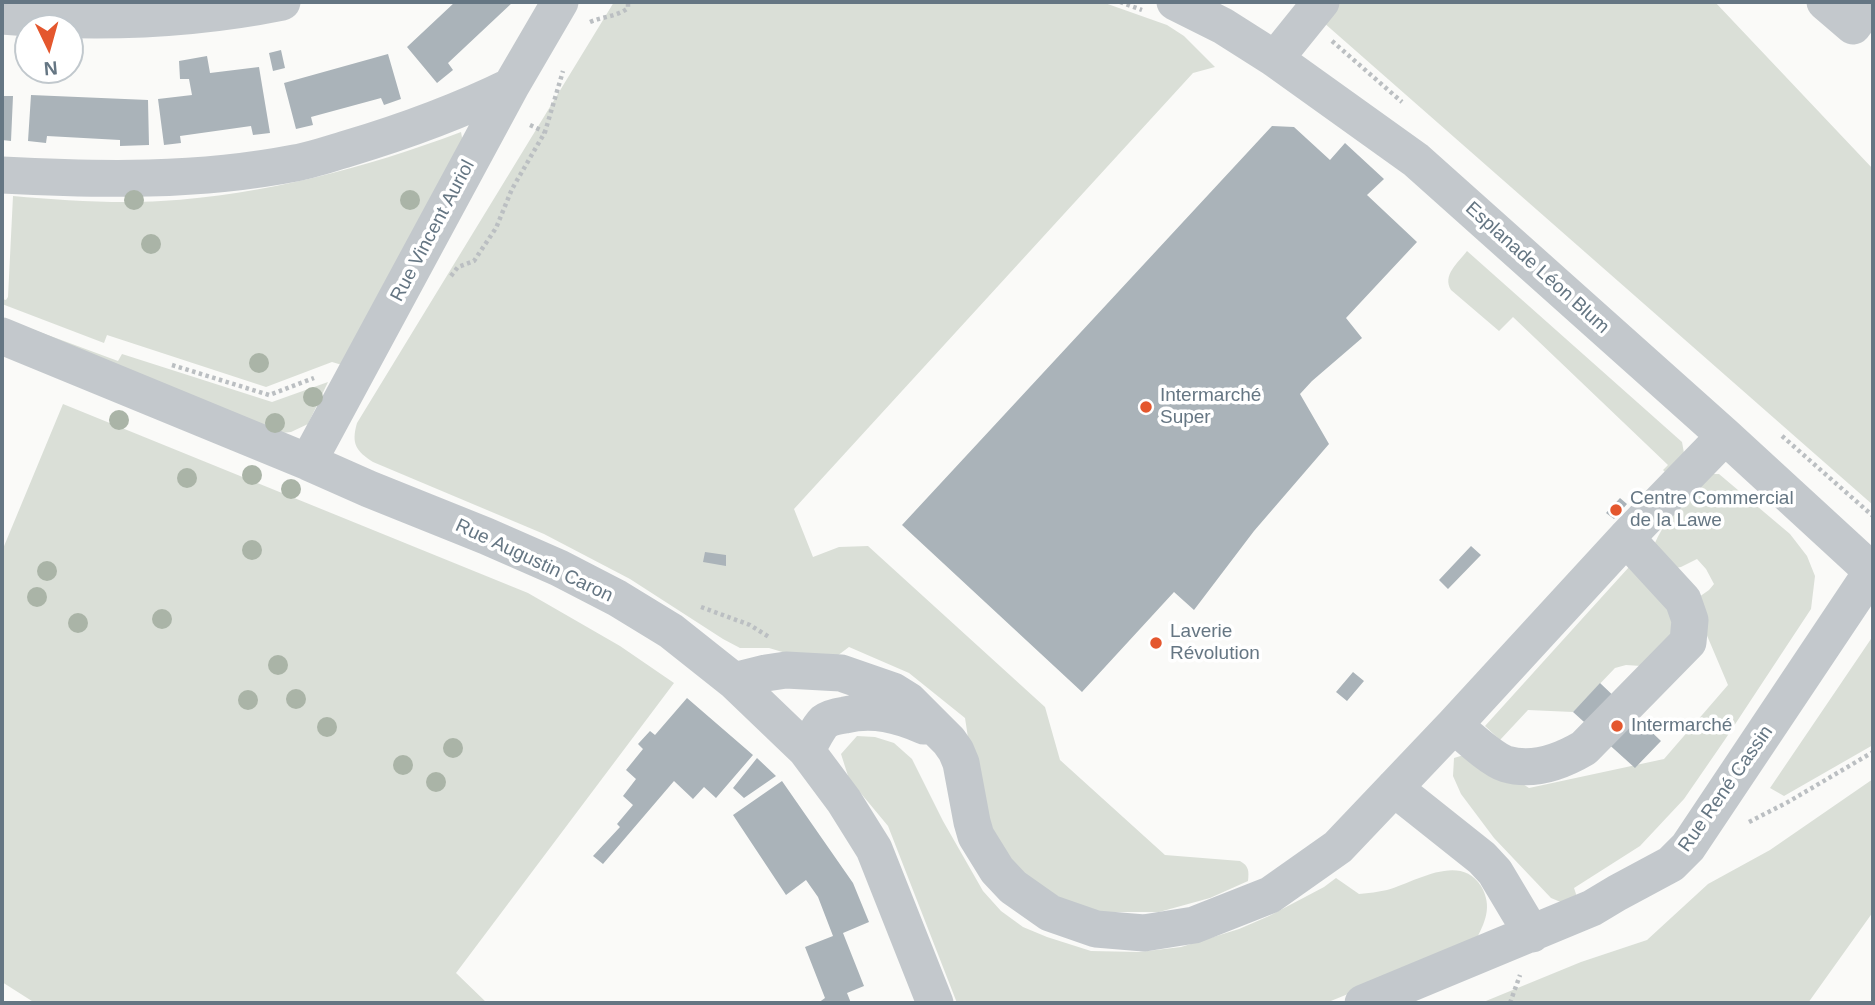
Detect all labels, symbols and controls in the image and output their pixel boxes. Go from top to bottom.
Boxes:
north arrow [14,14,84,84]
text: N [43,57,58,79]
street label: Rue Vincent Auriol [386,156,480,306]
street label: Esplanade Léon Blum [1460,197,1614,339]
place label: Intermarché Super [1160,385,1261,429]
marker: Intermarché Super [1138,399,1154,415]
place label: Centre Commercial de la Lawe [1630,488,1794,532]
marker: Centre Commercial de la Lawe [1608,502,1624,518]
street label: Rue Augustin Caron [452,515,616,607]
place label: Laverie Révolution [1170,621,1260,665]
marker: Laverie Révolution [1148,635,1164,651]
place label: Intermarché [1631,715,1732,737]
marker: Intermarché [1609,718,1625,734]
street label: Rue René Cassin [1674,721,1778,857]

